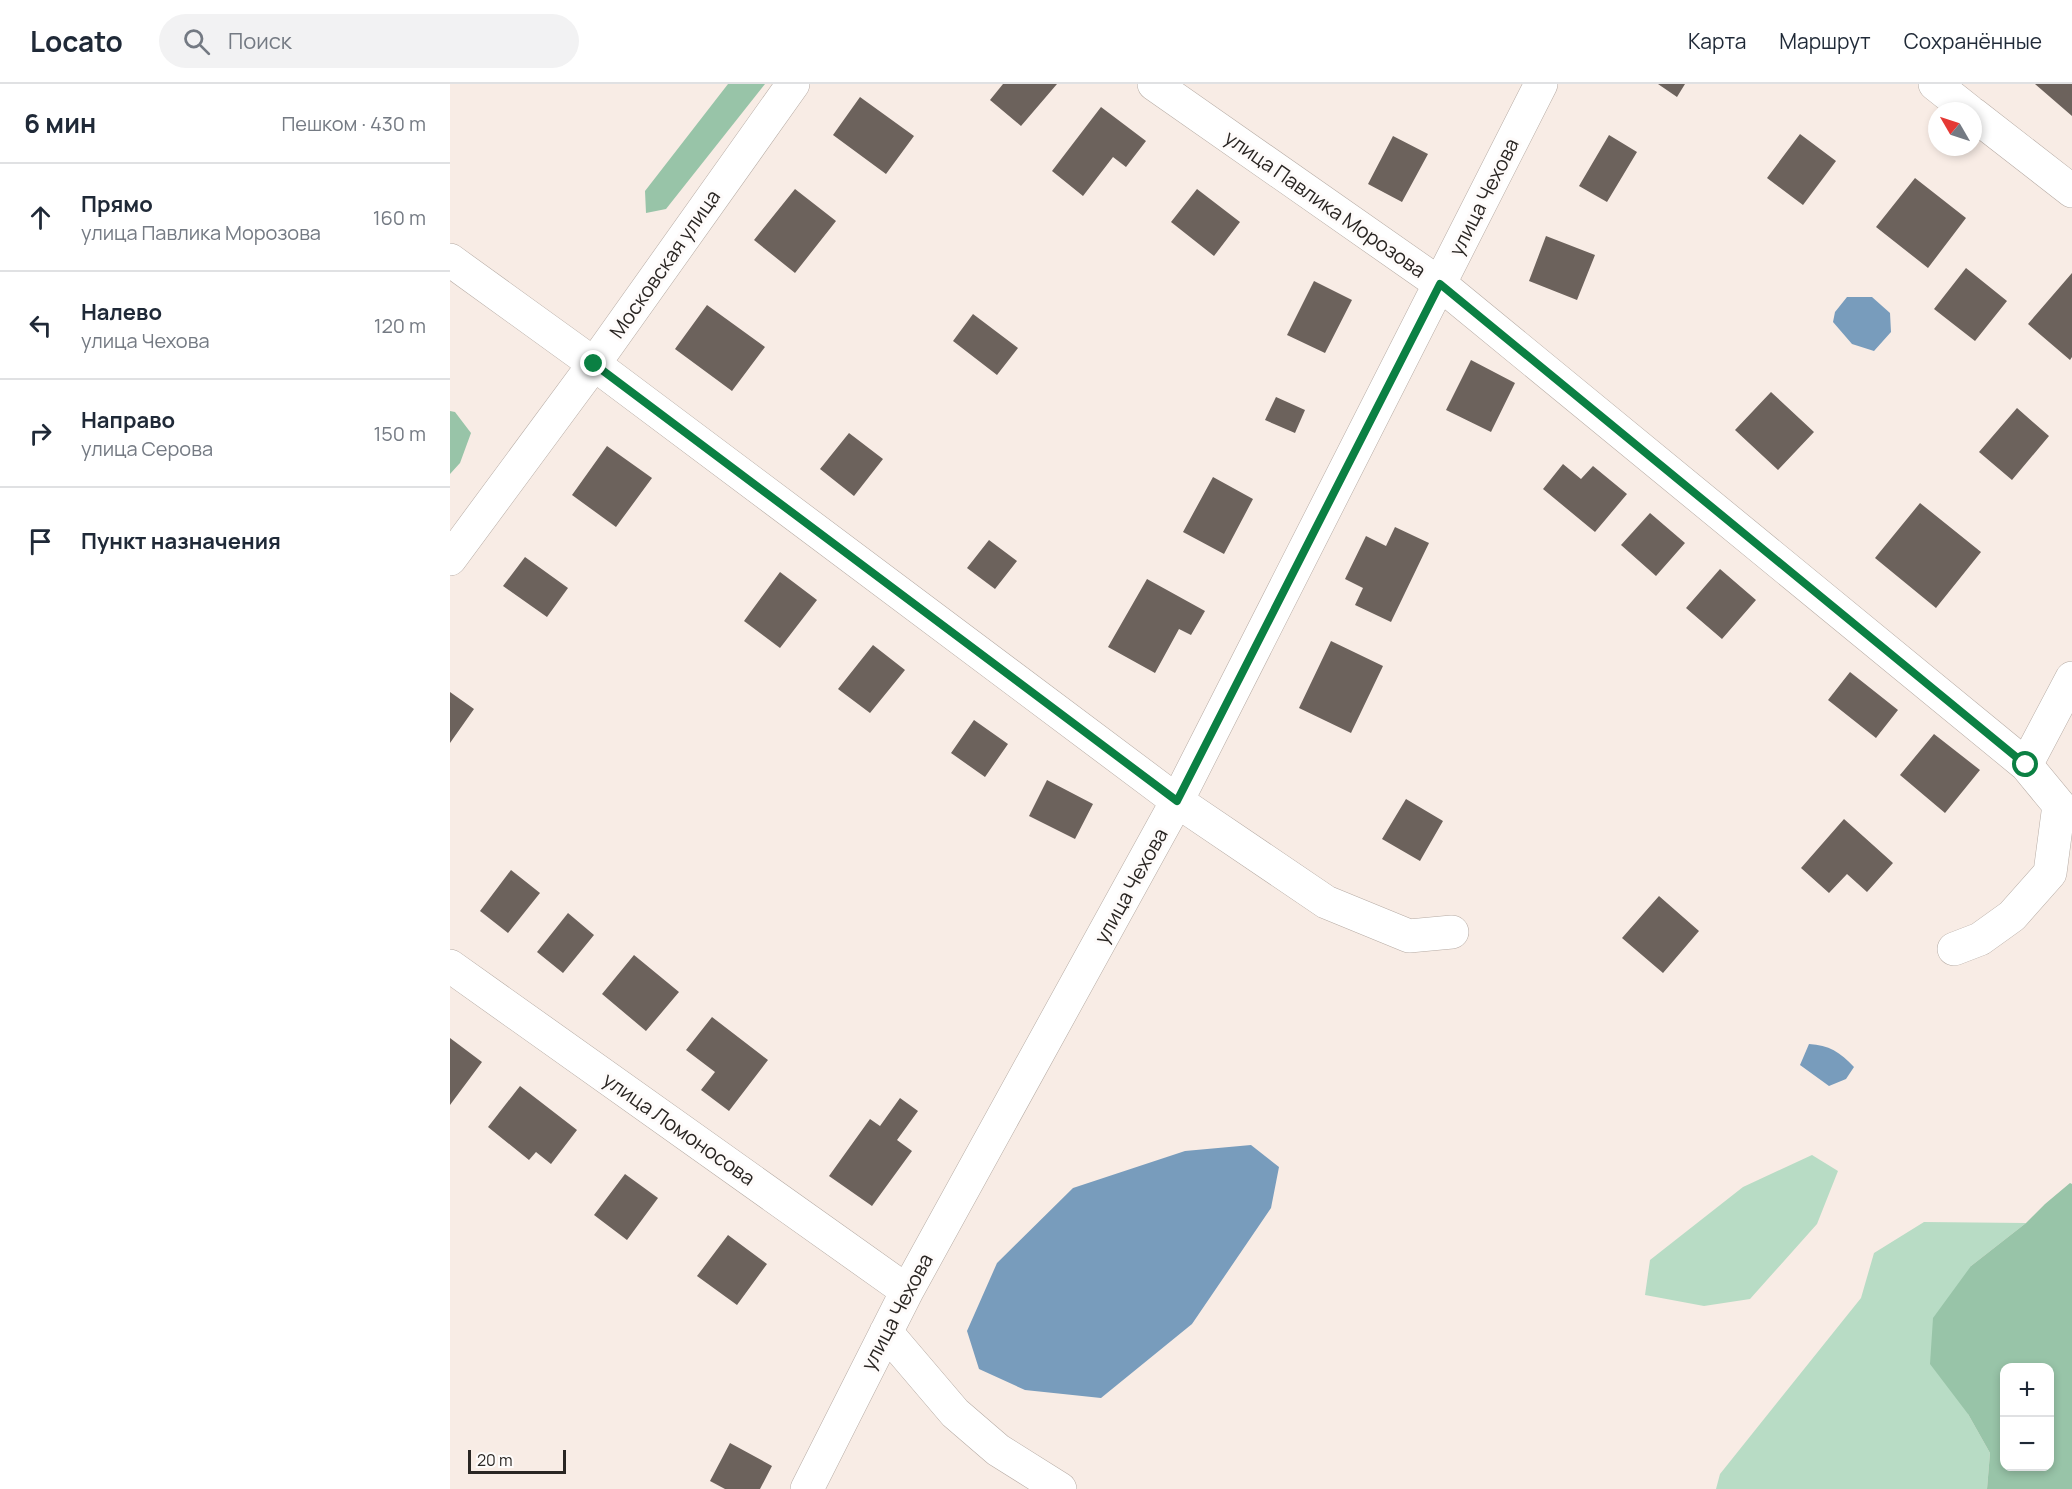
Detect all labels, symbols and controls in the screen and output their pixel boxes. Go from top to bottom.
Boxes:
search box [159,14,579,68]
text: Locato [30,22,123,60]
icon: search [180,25,213,58]
text: Поиск [228,26,292,56]
text: Карта [1688,27,1746,55]
text: Маршрут [1779,27,1871,55]
text: Сохранённые [1904,27,2042,55]
north arrow [1928,102,1982,156]
text: 6 мин [24,105,96,141]
text: Пешком · 430 m [281,110,426,137]
street label: улица Павлика Морозова [1219,124,1431,283]
street label: улица Чехова [1442,133,1525,260]
street label: Московская улица [603,184,726,343]
text: Прямо [81,189,153,219]
icon: ahead [24,201,57,234]
text: 160 m [373,204,426,231]
text: улица Павлика Морозова [81,219,321,246]
text: Налево [81,297,162,327]
icon: left [24,309,57,342]
text: 120 m [374,312,426,339]
text: улица Чехова [81,327,210,354]
route end [580,350,606,376]
text: Направо [81,405,175,435]
icon: right [24,417,57,450]
text: 150 m [373,420,426,447]
text: улица Серова [81,435,213,462]
icon: arrive [24,525,57,558]
text: Пункт назначения [81,526,281,556]
route start [2012,751,2038,777]
street label: улица Чехова [1088,823,1174,949]
street label: улица Ломоносова [598,1066,761,1191]
street label: улица Чехова [854,1249,939,1375]
map controls [2000,1363,2054,1471]
button: + [2000,1363,2054,1417]
button: − [2000,1417,2054,1471]
scale bar [468,1447,566,1474]
text: 20 m [477,1449,513,1471]

